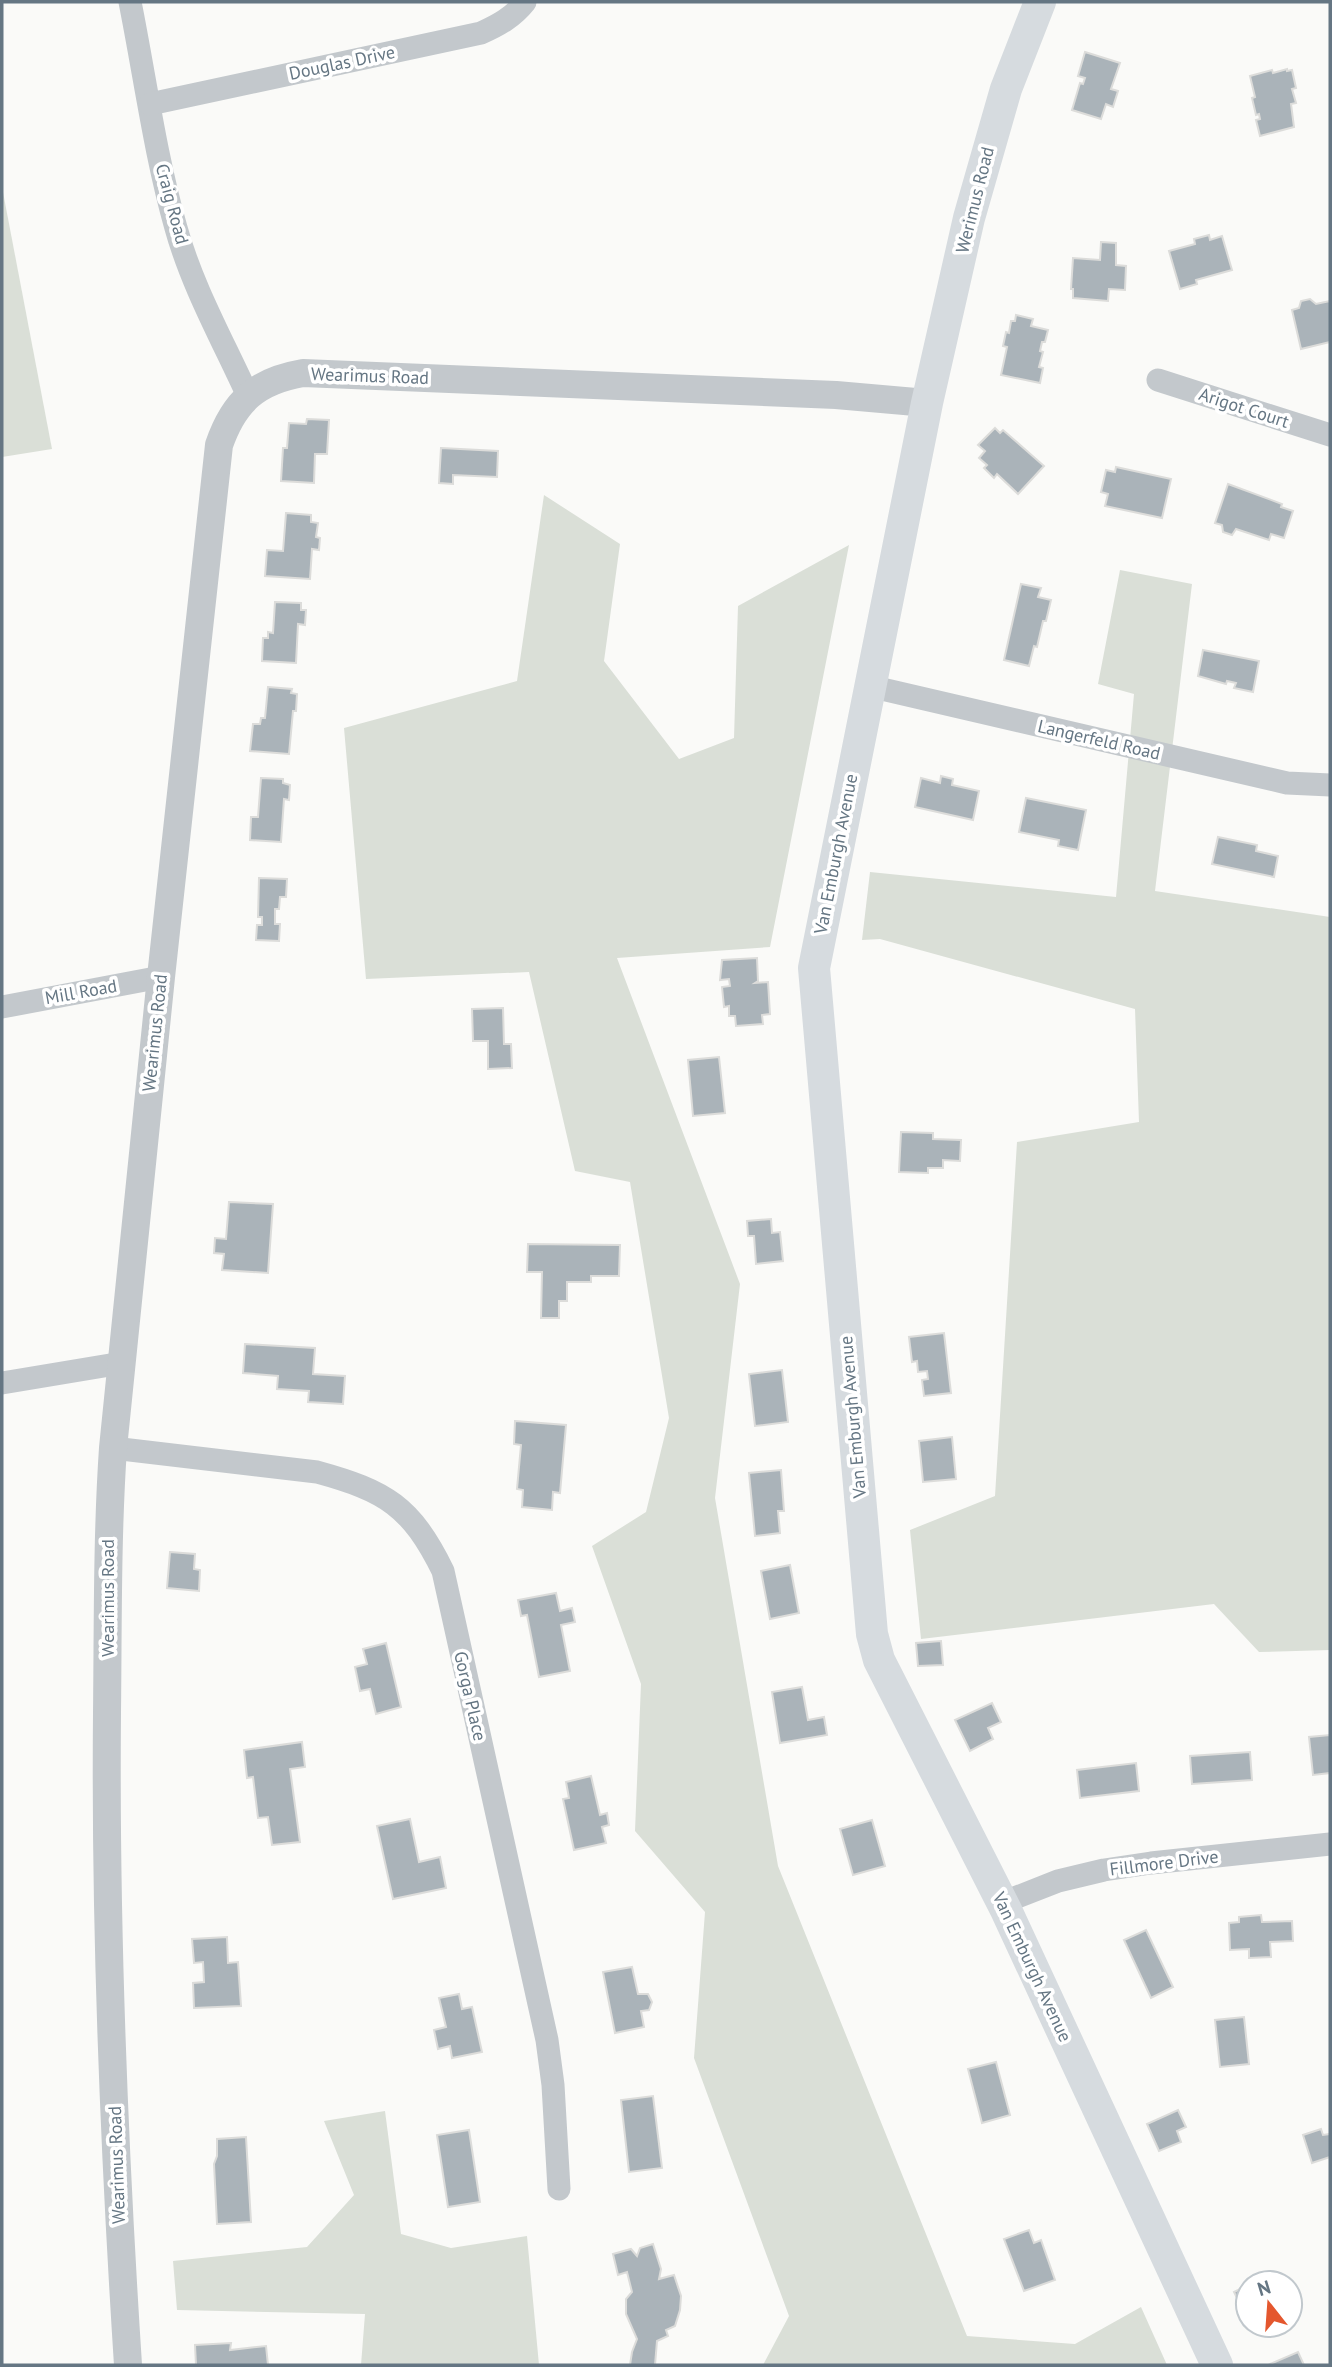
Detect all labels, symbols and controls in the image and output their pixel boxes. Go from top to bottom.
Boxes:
street label: Douglas Drive [287,40,397,85]
street label: Werimus Road [950,144,999,256]
street label: Craig Road [151,161,194,247]
street label: Wearimus Road [311,362,429,389]
street label: Arigot Court [1196,382,1292,433]
street label: Langerfeld Road [1036,714,1163,765]
street label: Van Emburgh Avenue [809,772,862,937]
street label: Wearimus Road [137,973,172,1093]
street label: Mill Road [43,974,119,1009]
street label: Van Emburgh Avenue [834,1335,871,1500]
street label: Wearimus Road [96,1539,119,1657]
street label: Gorga Place [449,1649,492,1743]
street label: Fillmore Drive [1108,1844,1220,1881]
street label: Van Emburgh Avenue [987,1887,1077,2045]
street label: Wearimus Road [103,2106,130,2224]
north arrow [1234,2269,1304,2339]
text: N [1255,2274,1274,2301]

